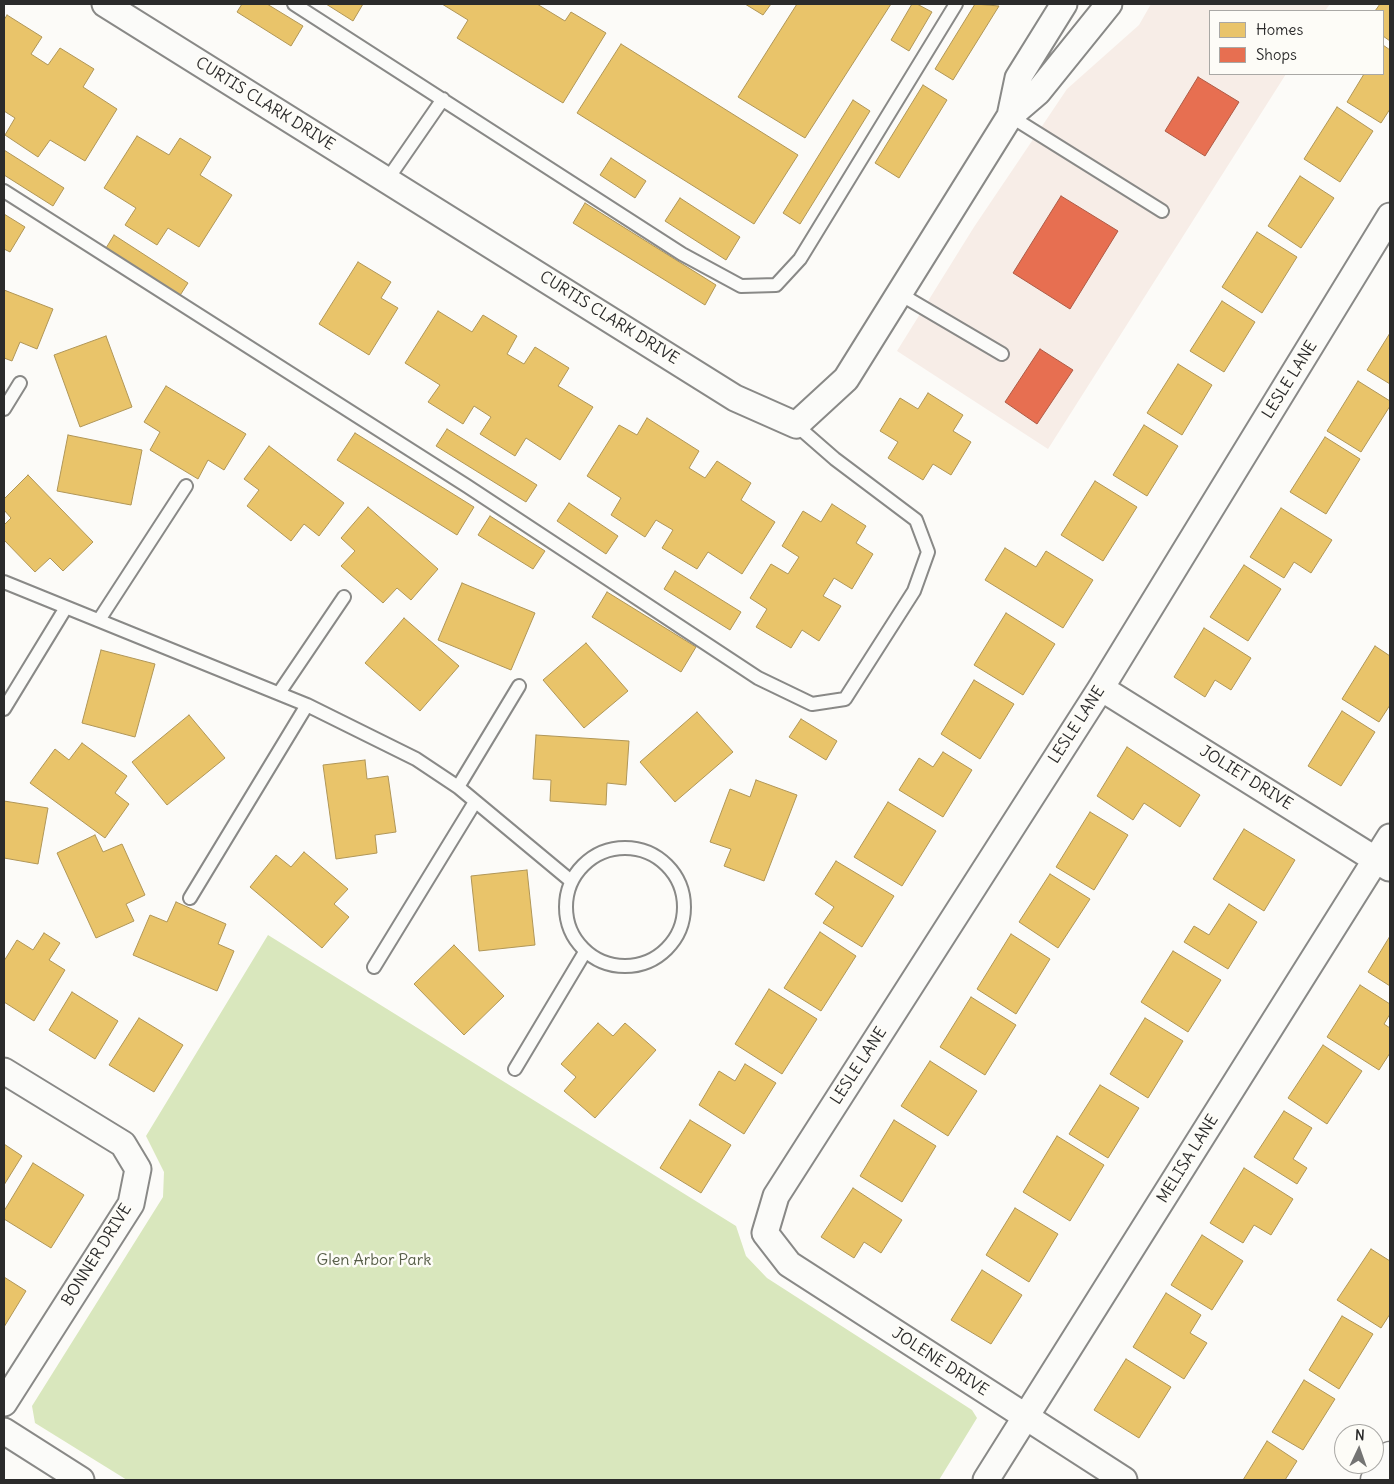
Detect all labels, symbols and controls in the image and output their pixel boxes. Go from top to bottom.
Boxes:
legend [1209,10,1384,75]
text: Homes [1256,20,1303,39]
text: Shops [1256,45,1297,64]
street label: CURTIS CLARK DRIVE [192,53,338,155]
street label: CURTIS CLARK DRIVE [536,267,682,369]
street label: LESLE LANE [1258,337,1322,423]
street label: LESLE LANE [1045,683,1109,767]
street label: JOLIET DRIVE [1196,742,1296,814]
street label: LESLE LANE [827,1024,891,1108]
street label: MELISA LANE [1153,1111,1223,1207]
street label: BONNER DRIVE [58,1201,136,1309]
park label: Glen Arbor Park [317,1250,431,1270]
street label: JOLENE DRIVE [888,1324,992,1400]
north arrow [1334,1424,1384,1474]
text: N [1354,1426,1365,1444]

